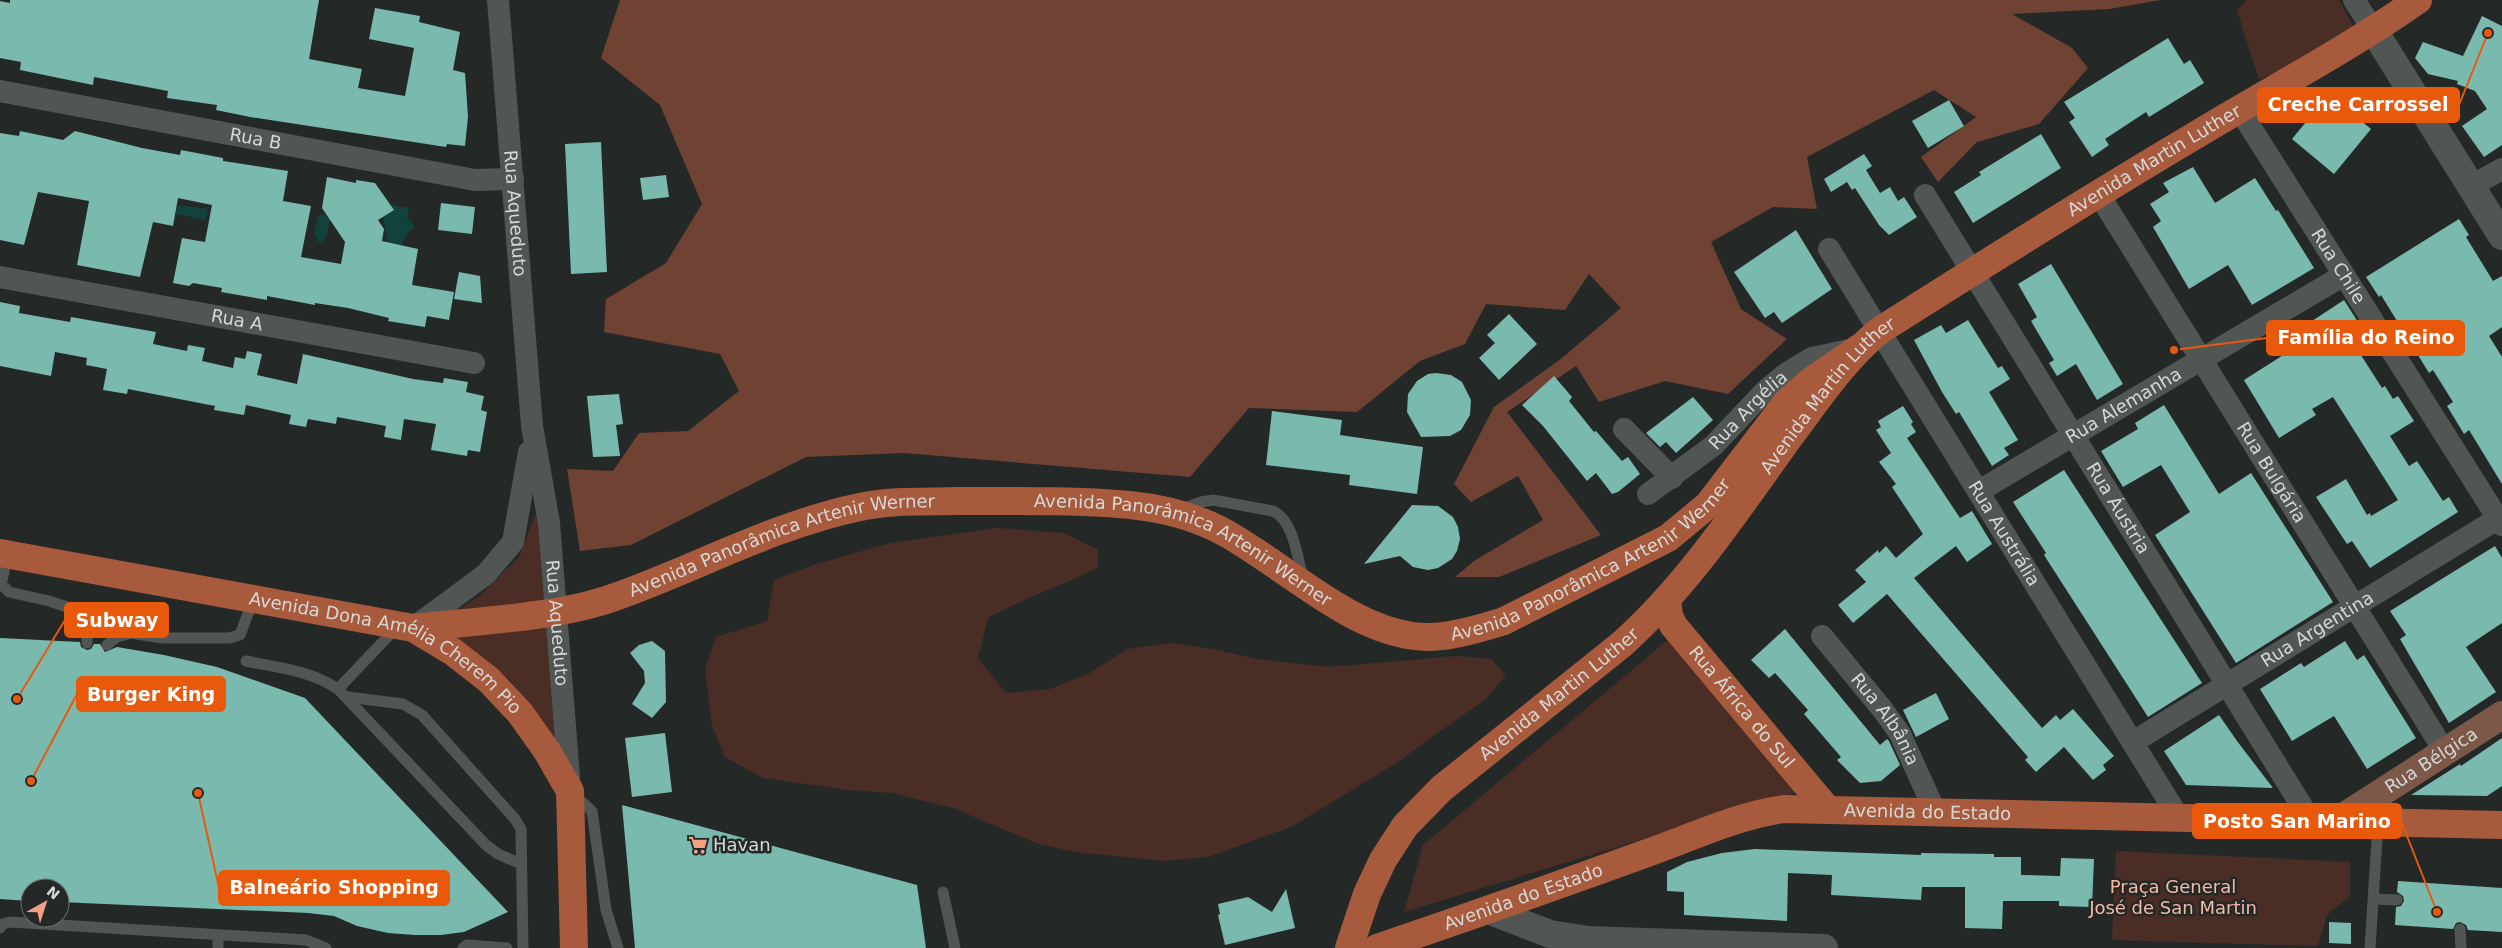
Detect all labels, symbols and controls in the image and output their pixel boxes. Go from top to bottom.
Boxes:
callout: Creche Carrossel [2258,88,2459,122]
text: Creche Carrossel [2267,93,2449,115]
street label: Avenida Martin Luther [2063,100,2245,220]
street label: Rua B [228,123,283,154]
street label: Rua Aqueduto [500,149,531,277]
street label: Rua Chile [2307,224,2370,307]
street label: Rua A [210,305,265,335]
street label: Avenida Martin Luther [1756,312,1899,478]
callout: Família do Reino [2267,321,2464,355]
text: Família do Reino [2277,326,2455,348]
street label: Rua Alemanha [2062,363,2185,447]
street label: Rua Argélia [1704,366,1791,454]
street label: Rua Bulgária [2233,418,2311,526]
street label: Rua Áustria [2082,458,2155,558]
street label: Avenida Panorâmica Artenir Werner [1449,474,1735,645]
street label: Rua Austrália [1964,477,2045,590]
street label: Avenida Panorâmica Artenir Werner [626,490,936,601]
street label: Avenida Panorâmica Artenir Werner [1034,490,1336,611]
street label: Rua Aqueduto [542,559,573,687]
street label: Rua Argentina [2257,586,2377,671]
street label: Avenida Dona Amélia Cherem Pio [247,587,526,718]
callout: Subway [65,603,168,637]
text: Subway [76,609,159,631]
street label: Avenida Martin Luther [1475,623,1643,764]
street label: Rua África do Sul [1685,641,1799,772]
street label: Rua Albânia [1847,669,1924,768]
callout: Burger King [77,677,225,711]
text: Burger King [87,683,215,705]
street label: Rua Bélgica [2381,723,2481,797]
street label: Avenida do Estado [1844,799,2011,824]
callout: Posto San Marino [2193,804,2401,838]
text: Posto San Marino [2203,810,2391,832]
supermarket icon: Havan [687,834,709,856]
place label: Havan [713,834,771,855]
street label: Avenida do Estado [1441,859,1606,934]
callout: Balneário Shopping [219,871,449,905]
text: Balneário Shopping [229,876,439,898]
park label: Praça General José de San Martin [2088,876,2257,918]
north arrow [20,878,70,928]
text: N [44,883,63,903]

